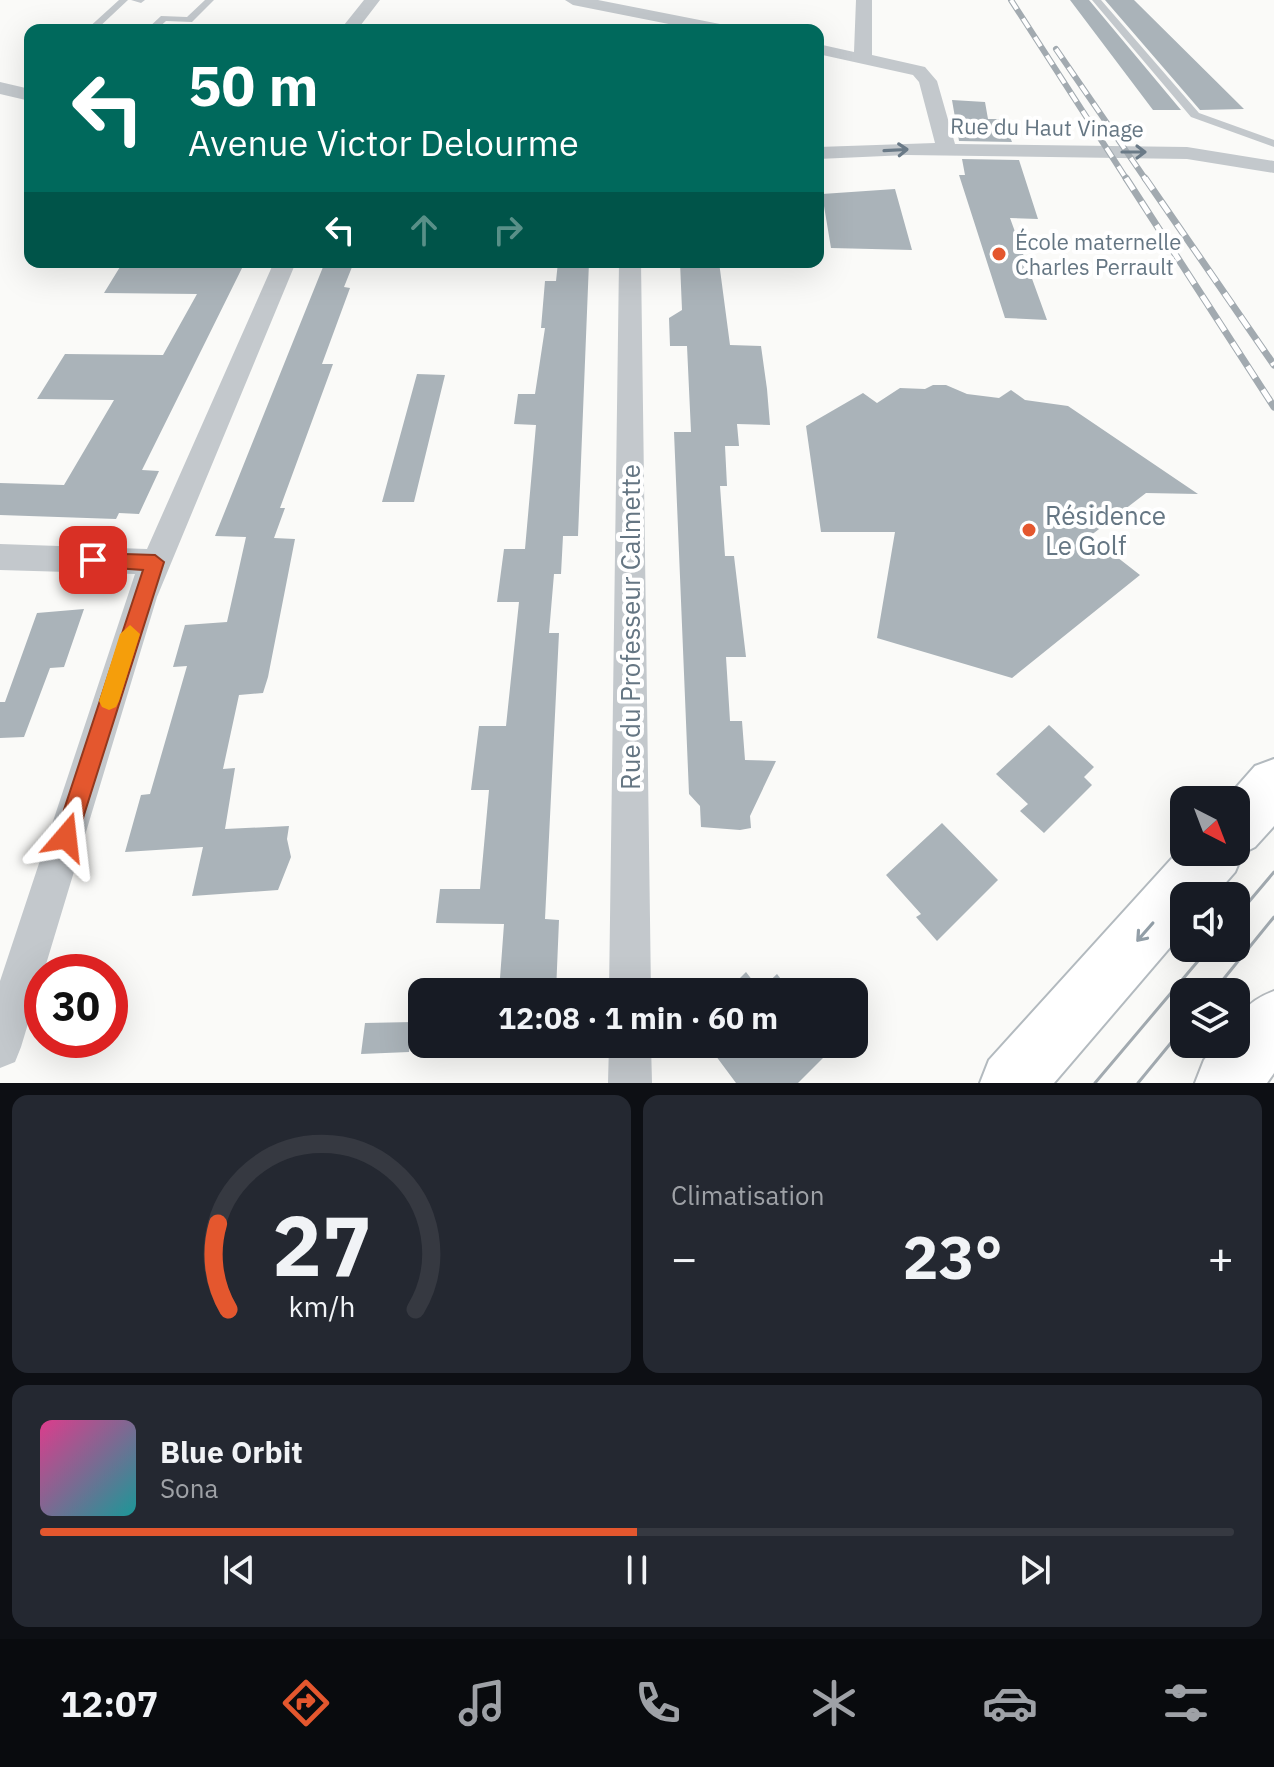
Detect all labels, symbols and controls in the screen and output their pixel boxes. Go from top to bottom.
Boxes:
text: 50 m [188,49,318,121]
icon: left [56,56,160,160]
street label: Rue du Haut Vinage [950,111,1144,143]
text: Avenue Victor Delourme [188,119,579,166]
one-way arrow [882,142,909,157]
one-way arrow [1120,145,1147,160]
icon: left [318,208,362,252]
icon: ahead [402,208,446,252]
icon: right [486,208,530,252]
place label: École maternelle Charles Perrault [1015,227,1181,281]
marker: École maternelle Charles Perrault [990,245,1008,263]
street label: Rue du Professeur Calmette [613,464,647,790]
place label: Résidence Le Golf [1045,498,1166,562]
marker: Résidence Le Golf [1020,521,1038,539]
pin [59,526,127,594]
icon: arrive [71,538,115,582]
north arrow [1170,786,1250,866]
map controls [1170,786,1250,1058]
position arrow [24,795,108,879]
button: sound [1170,882,1250,962]
one-way arrow [1136,921,1154,941]
speed limit sign: 30 [24,954,128,1058]
button: layers [1170,978,1250,1058]
text: 12:08 · 1 min · 60 m [498,998,778,1037]
text: Climatisation [671,1178,824,1212]
text: 27 [272,1191,371,1299]
text: 23° [902,1217,1003,1296]
text: − [671,1229,697,1286]
text: + [1208,1229,1234,1286]
text: km/h [288,1288,355,1325]
text: Blue Orbit [160,1432,303,1471]
text: Sona [160,1471,218,1505]
icon: previous [217,1548,261,1592]
icon: pause [615,1548,659,1592]
icon: next [1013,1548,1057,1592]
icon: directions [278,1675,334,1731]
icon: music [454,1675,510,1731]
icon: phone [630,1675,686,1731]
icon: climate [806,1675,862,1731]
icon: car [982,1675,1038,1731]
icon: filters [1158,1675,1214,1731]
text: 12:07 [60,1680,158,1727]

